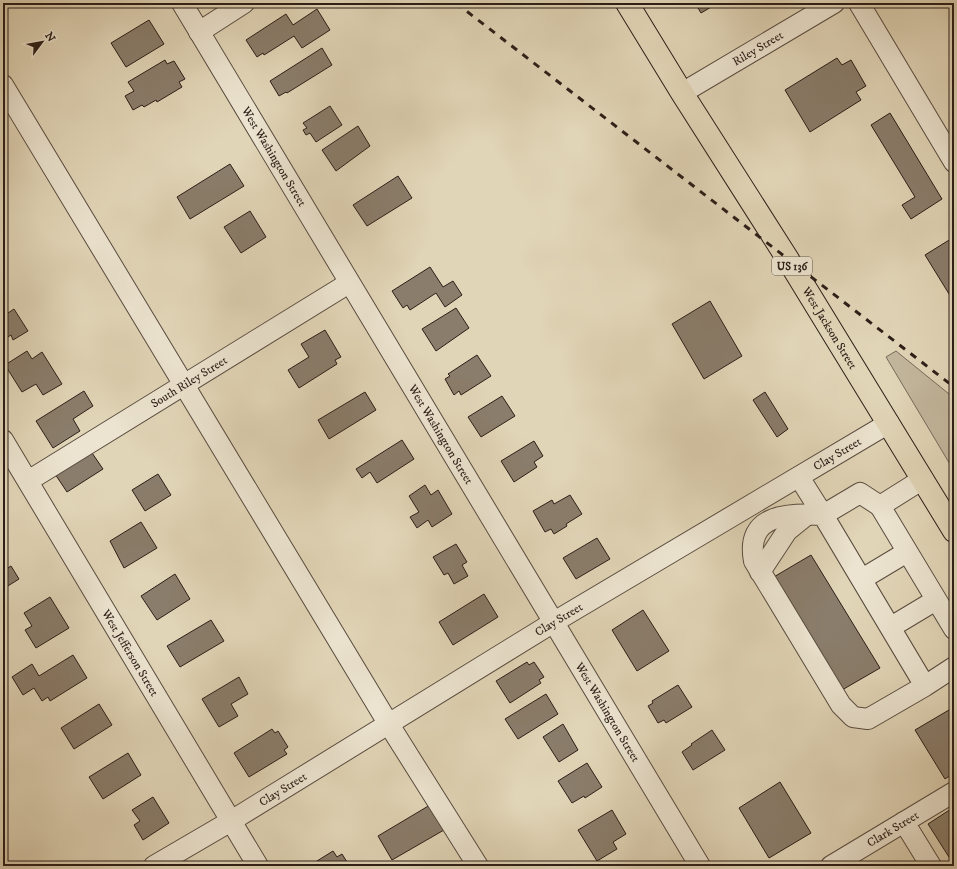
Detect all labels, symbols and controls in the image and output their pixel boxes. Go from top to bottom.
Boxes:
north arrow [22,22,62,62]
street label: Riley Street [730,28,786,69]
text: N [41,30,58,45]
street label: West Washington Street [237,103,309,209]
road number: US 136 [772,257,812,275]
street label: West Jackson Street [798,283,860,372]
street label: South Riley Street [148,353,230,411]
street label: West Washington Street [404,381,476,487]
street label: Clay Street [811,434,864,474]
street label: Clay Street [532,600,586,640]
street label: West Jefferson Street [98,606,162,699]
street label: West Washington Street [571,659,643,765]
street label: Clay Street [256,769,310,810]
street label: Clark Street [864,808,922,851]

